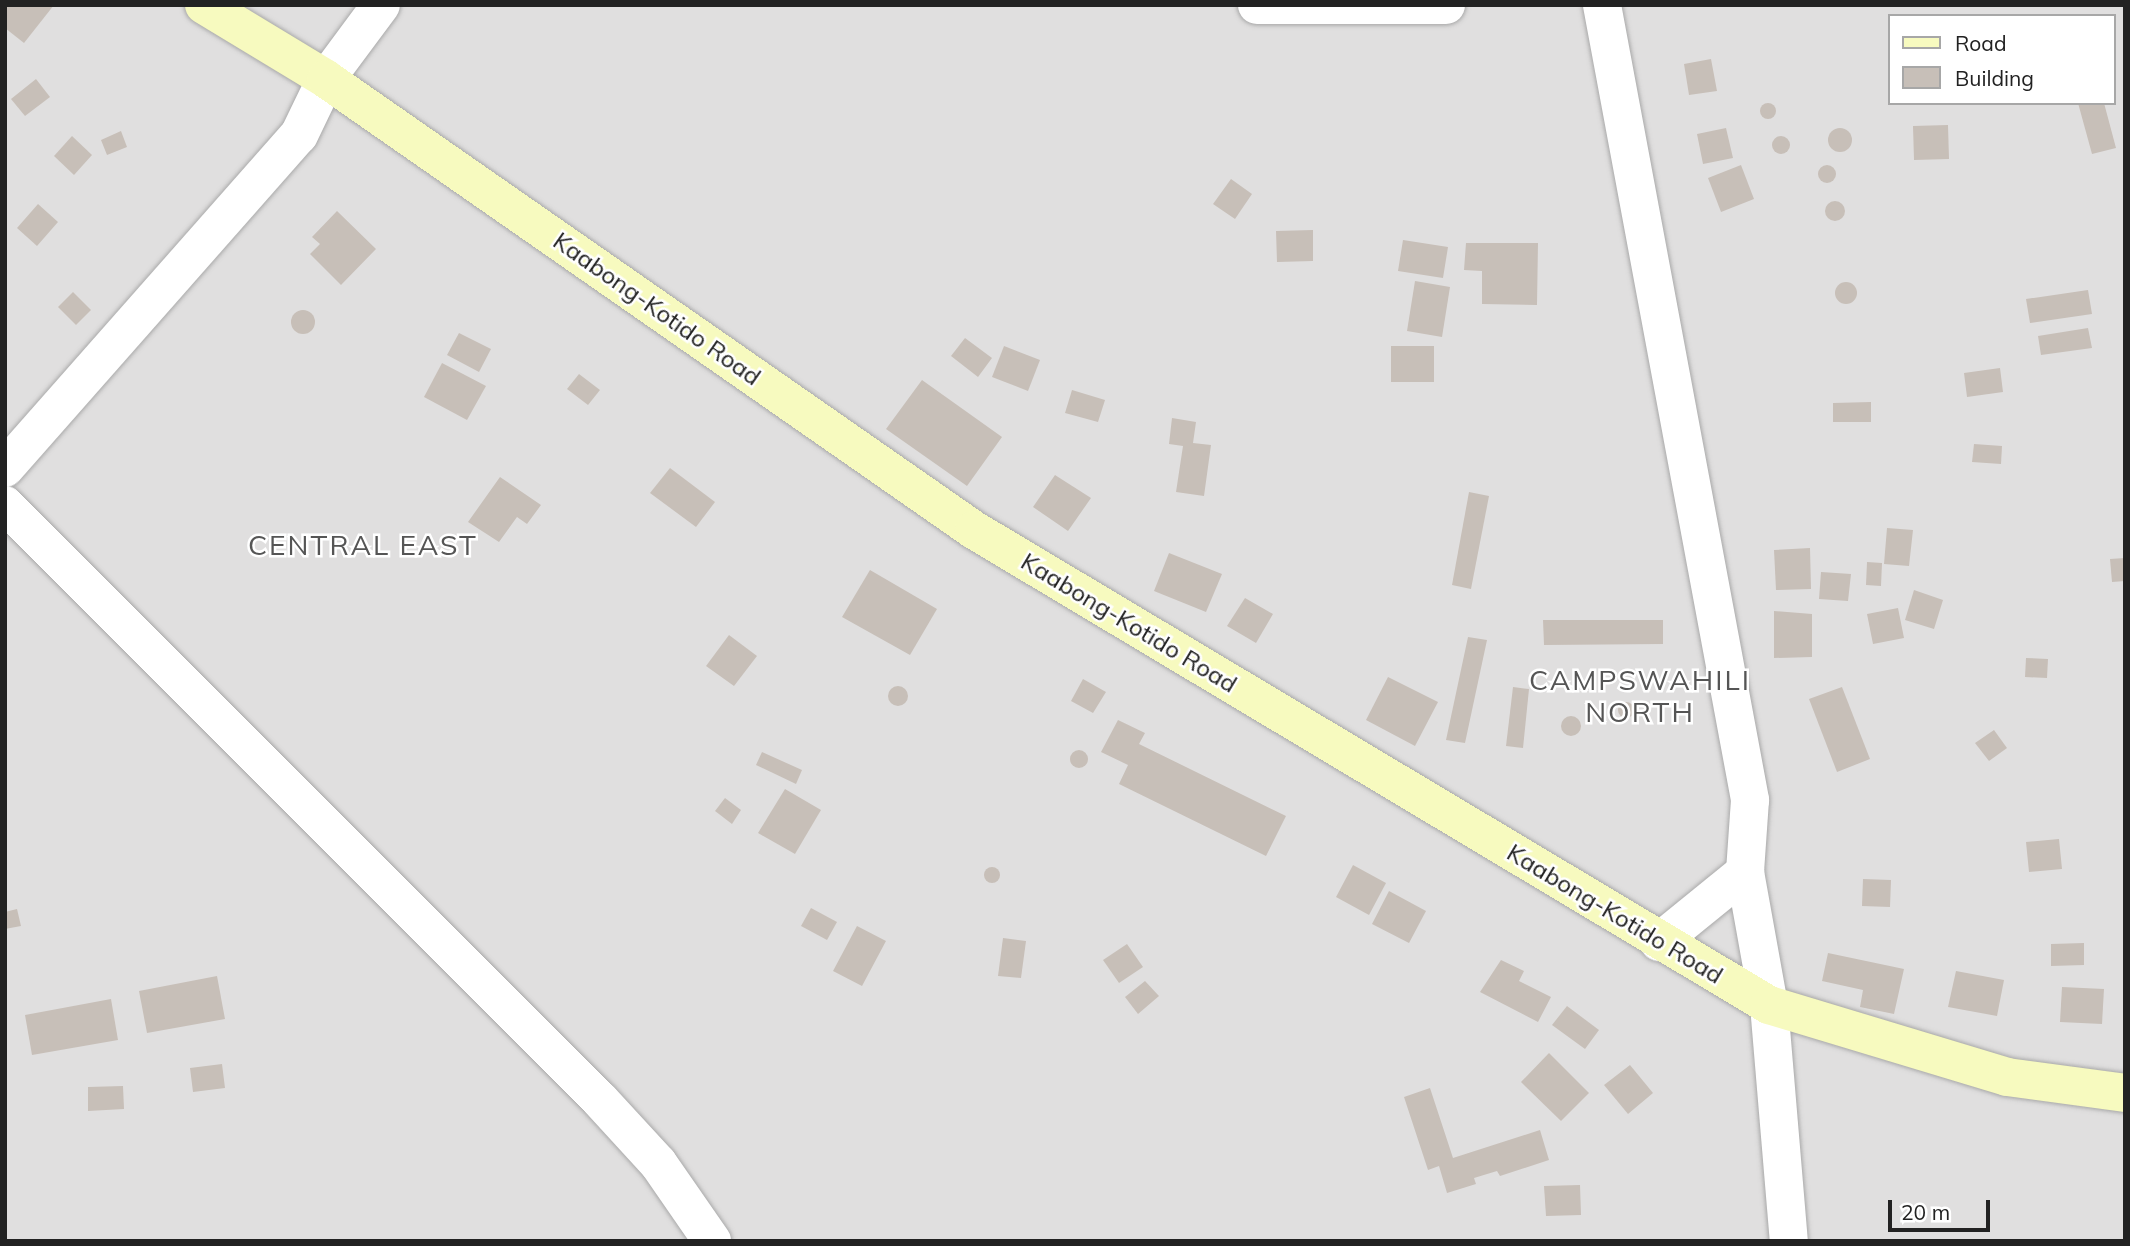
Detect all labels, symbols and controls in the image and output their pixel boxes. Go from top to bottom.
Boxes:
legend [1888,14,2116,105]
text: Road [1955,30,2006,56]
text: Building [1955,65,2034,91]
street label: Kaabong-Kotido Road [548,226,766,392]
district label: CENTRAL EAST [249,528,477,562]
street label: Kaabong-Kotido Road [1016,547,1242,699]
district label: CAMPSWAHILI NORTH [1530,663,1750,729]
street label: Kaabong-Kotido Road [1502,838,1728,990]
scale bar [1892,1186,1994,1230]
text: 20 m [1901,1199,1950,1225]

